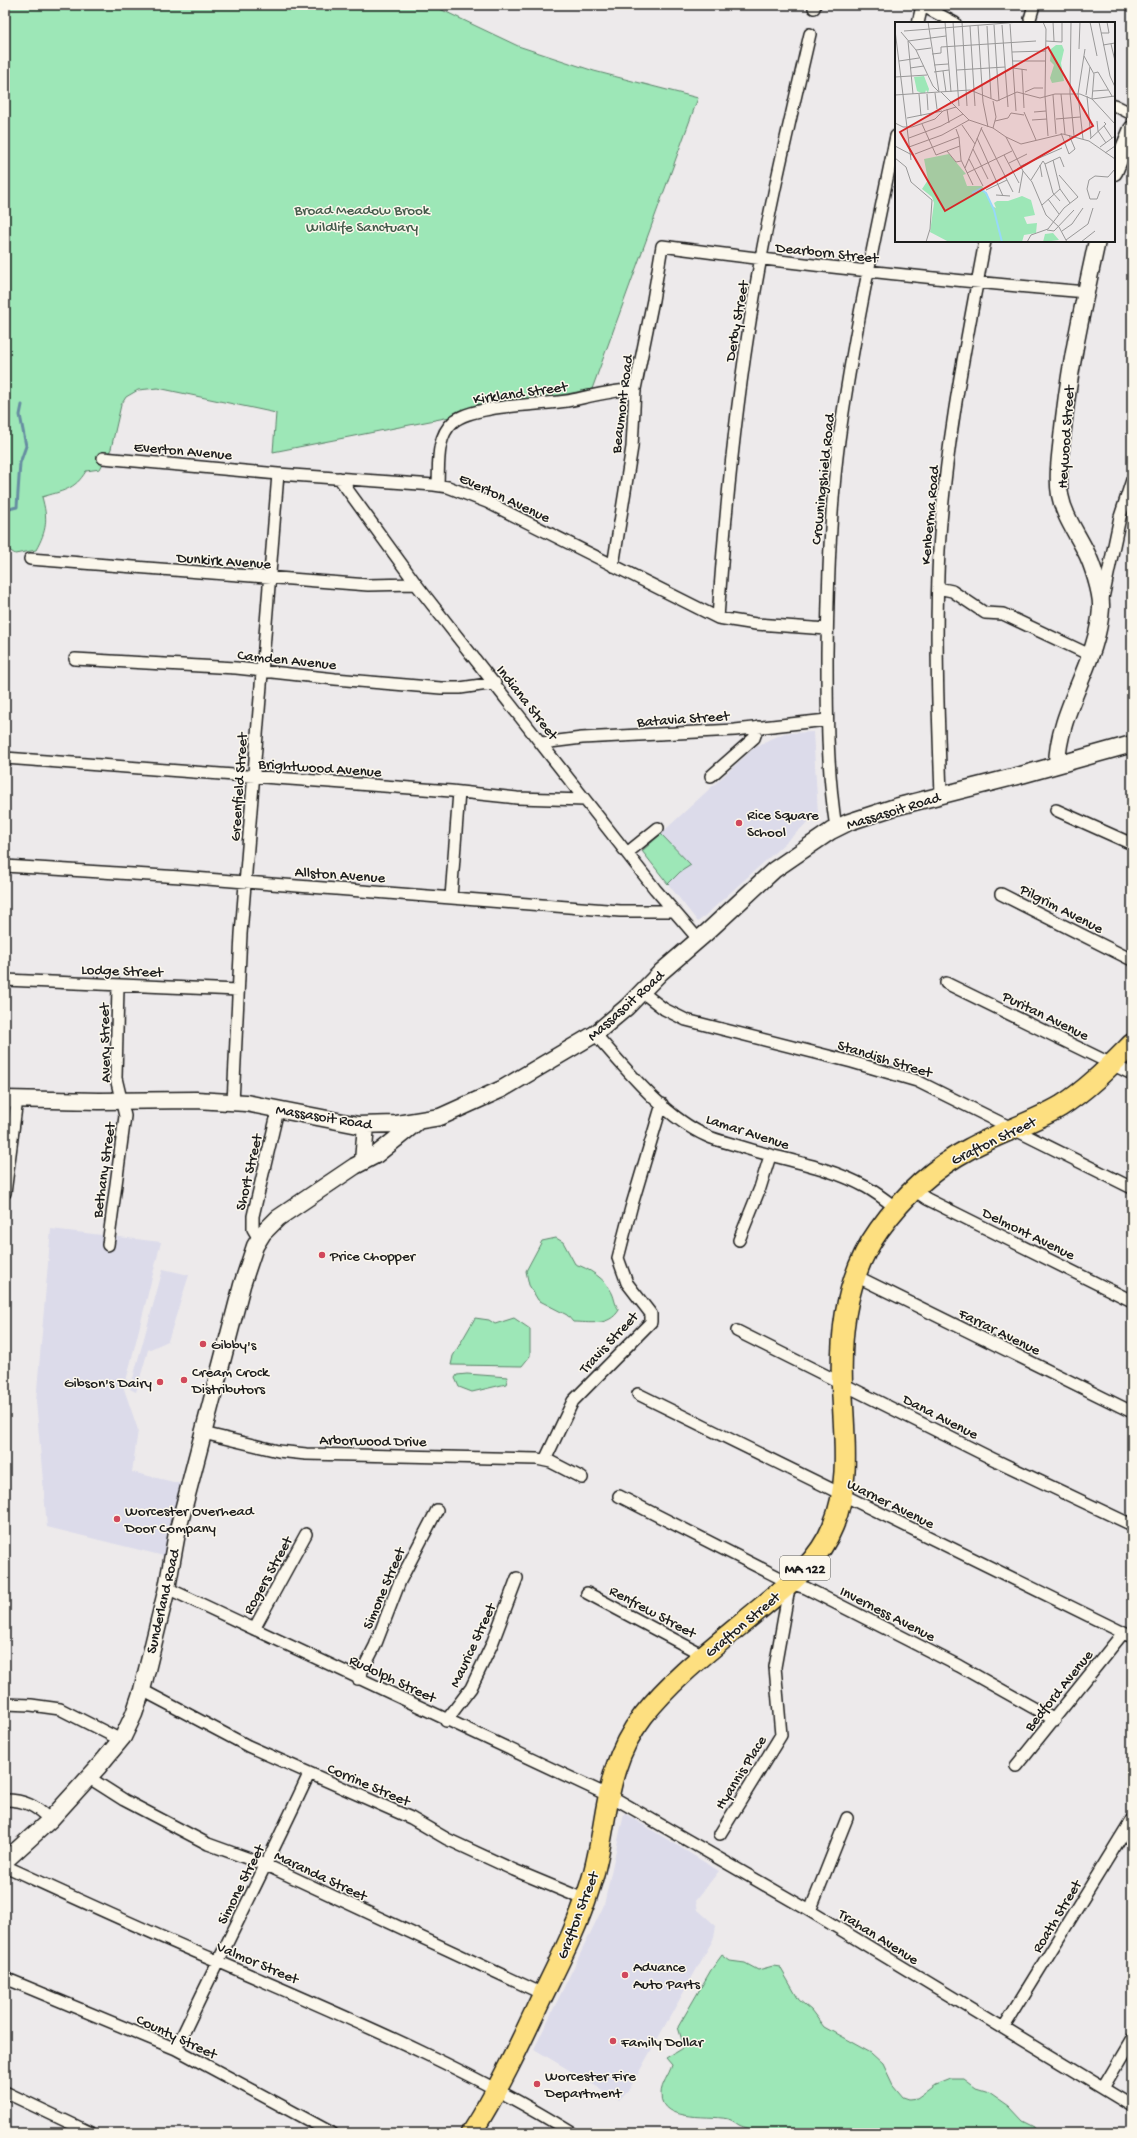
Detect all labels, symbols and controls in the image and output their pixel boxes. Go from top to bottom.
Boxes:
inset map [895,22,1115,242]
park label: Broad Meadow Brook Wildlife Sanctuary [294,202,431,237]
street label: Dearborn Street [774,240,881,269]
street label: Derby Street [722,278,754,364]
street label: Beaumont Road [608,353,638,455]
street label: Kirkland Street [472,378,570,409]
street label: Heywood Street [1054,383,1080,489]
street label: Crowningshield Road [808,411,840,546]
street label: Everton Avenue [133,439,233,465]
street label: Kenberma Road [918,464,944,565]
street label: Everton Avenue [456,470,553,528]
street label: Dunkirk Avenue [175,550,272,574]
street label: Camden Avenue [236,647,337,675]
street label: Indiana Street [492,662,562,746]
street label: Batavia Street [636,708,732,732]
street label: Greenfield Street [227,730,253,842]
street label: Brightwood Avenue [257,756,382,782]
street label: Massasoit Road [845,789,944,835]
place label: Rice Square School [747,807,819,842]
marker: Rice Square School [734,818,744,828]
street label: Allston Avenue [294,864,386,888]
street label: Pilgrim Avenue [1015,881,1106,939]
street label: Lodge Street [81,962,165,982]
street label: Massasoit Road [584,967,669,1046]
street label: Puritan Avenue [998,988,1092,1046]
street label: Avery Street [96,1001,116,1083]
street label: Standish Street [835,1037,936,1083]
street label: Massasoit Road [274,1101,374,1135]
street label: Lamar Avenue [703,1111,792,1155]
street label: Grafton Street [948,1113,1041,1170]
street label: Bethany Street [89,1120,121,1220]
street label: Short Street [232,1131,268,1212]
street label: Delmont Avenue [978,1204,1078,1265]
place label: Price Chopper [329,1248,417,1266]
marker: Price Chopper [317,1250,327,1260]
street label: Farrar Avenue [954,1305,1043,1360]
street label: Travis Street [575,1307,644,1379]
place label: Gibby's [211,1337,257,1355]
marker: Gibby's [198,1339,208,1349]
place label: Cream Crock Distributors [191,1364,270,1399]
place label: Gibson's Dairy [64,1375,153,1393]
marker: Cream Crock Distributors [179,1375,189,1385]
marker: Gibson's Dairy [155,1377,165,1387]
street label: Dana Avenue [898,1391,981,1445]
street label: Arborwood Drive [319,1432,427,1452]
street label: Warner Avenue [843,1476,937,1534]
place label: Worcester Overhead Door Company [124,1503,255,1538]
marker: Worcester Overhead Door Company [112,1514,122,1524]
street label: Rogers Street [240,1532,298,1618]
street label: Simone Street [360,1543,411,1632]
street label: Sunderland Road [143,1546,185,1656]
road number: MA 122 [780,1556,830,1580]
street label: Renfrew Street [606,1582,700,1644]
street label: Inverness Avenue [836,1583,938,1647]
street label: Grafton Street [702,1588,786,1662]
street label: Maurice Street [446,1599,502,1691]
street label: Bedford Avenue [1021,1647,1098,1736]
street label: Rudolph Street [346,1652,440,1709]
street label: Hyannis Place [712,1733,772,1813]
street label: Corrine Street [324,1760,414,1812]
street label: Simone Street [214,1840,270,1928]
street label: Maranda Street [271,1847,371,1907]
street label: Grafton Street [554,1868,604,1962]
street label: Roath Street [1029,1876,1087,1957]
street label: Trahan Avenue [833,1905,922,1970]
street label: Valmor Street [213,1938,303,1990]
place label: Advance Auto Parts [633,1959,700,1994]
marker: Advance Auto Parts [620,1970,630,1980]
street label: County Street [133,2011,221,2065]
place label: Family Dollar [620,2034,705,2052]
marker: Family Dollar [608,2036,618,2046]
place label: Worcester Fire Department [544,2068,636,2103]
marker: Worcester Fire Department [532,2079,542,2089]

